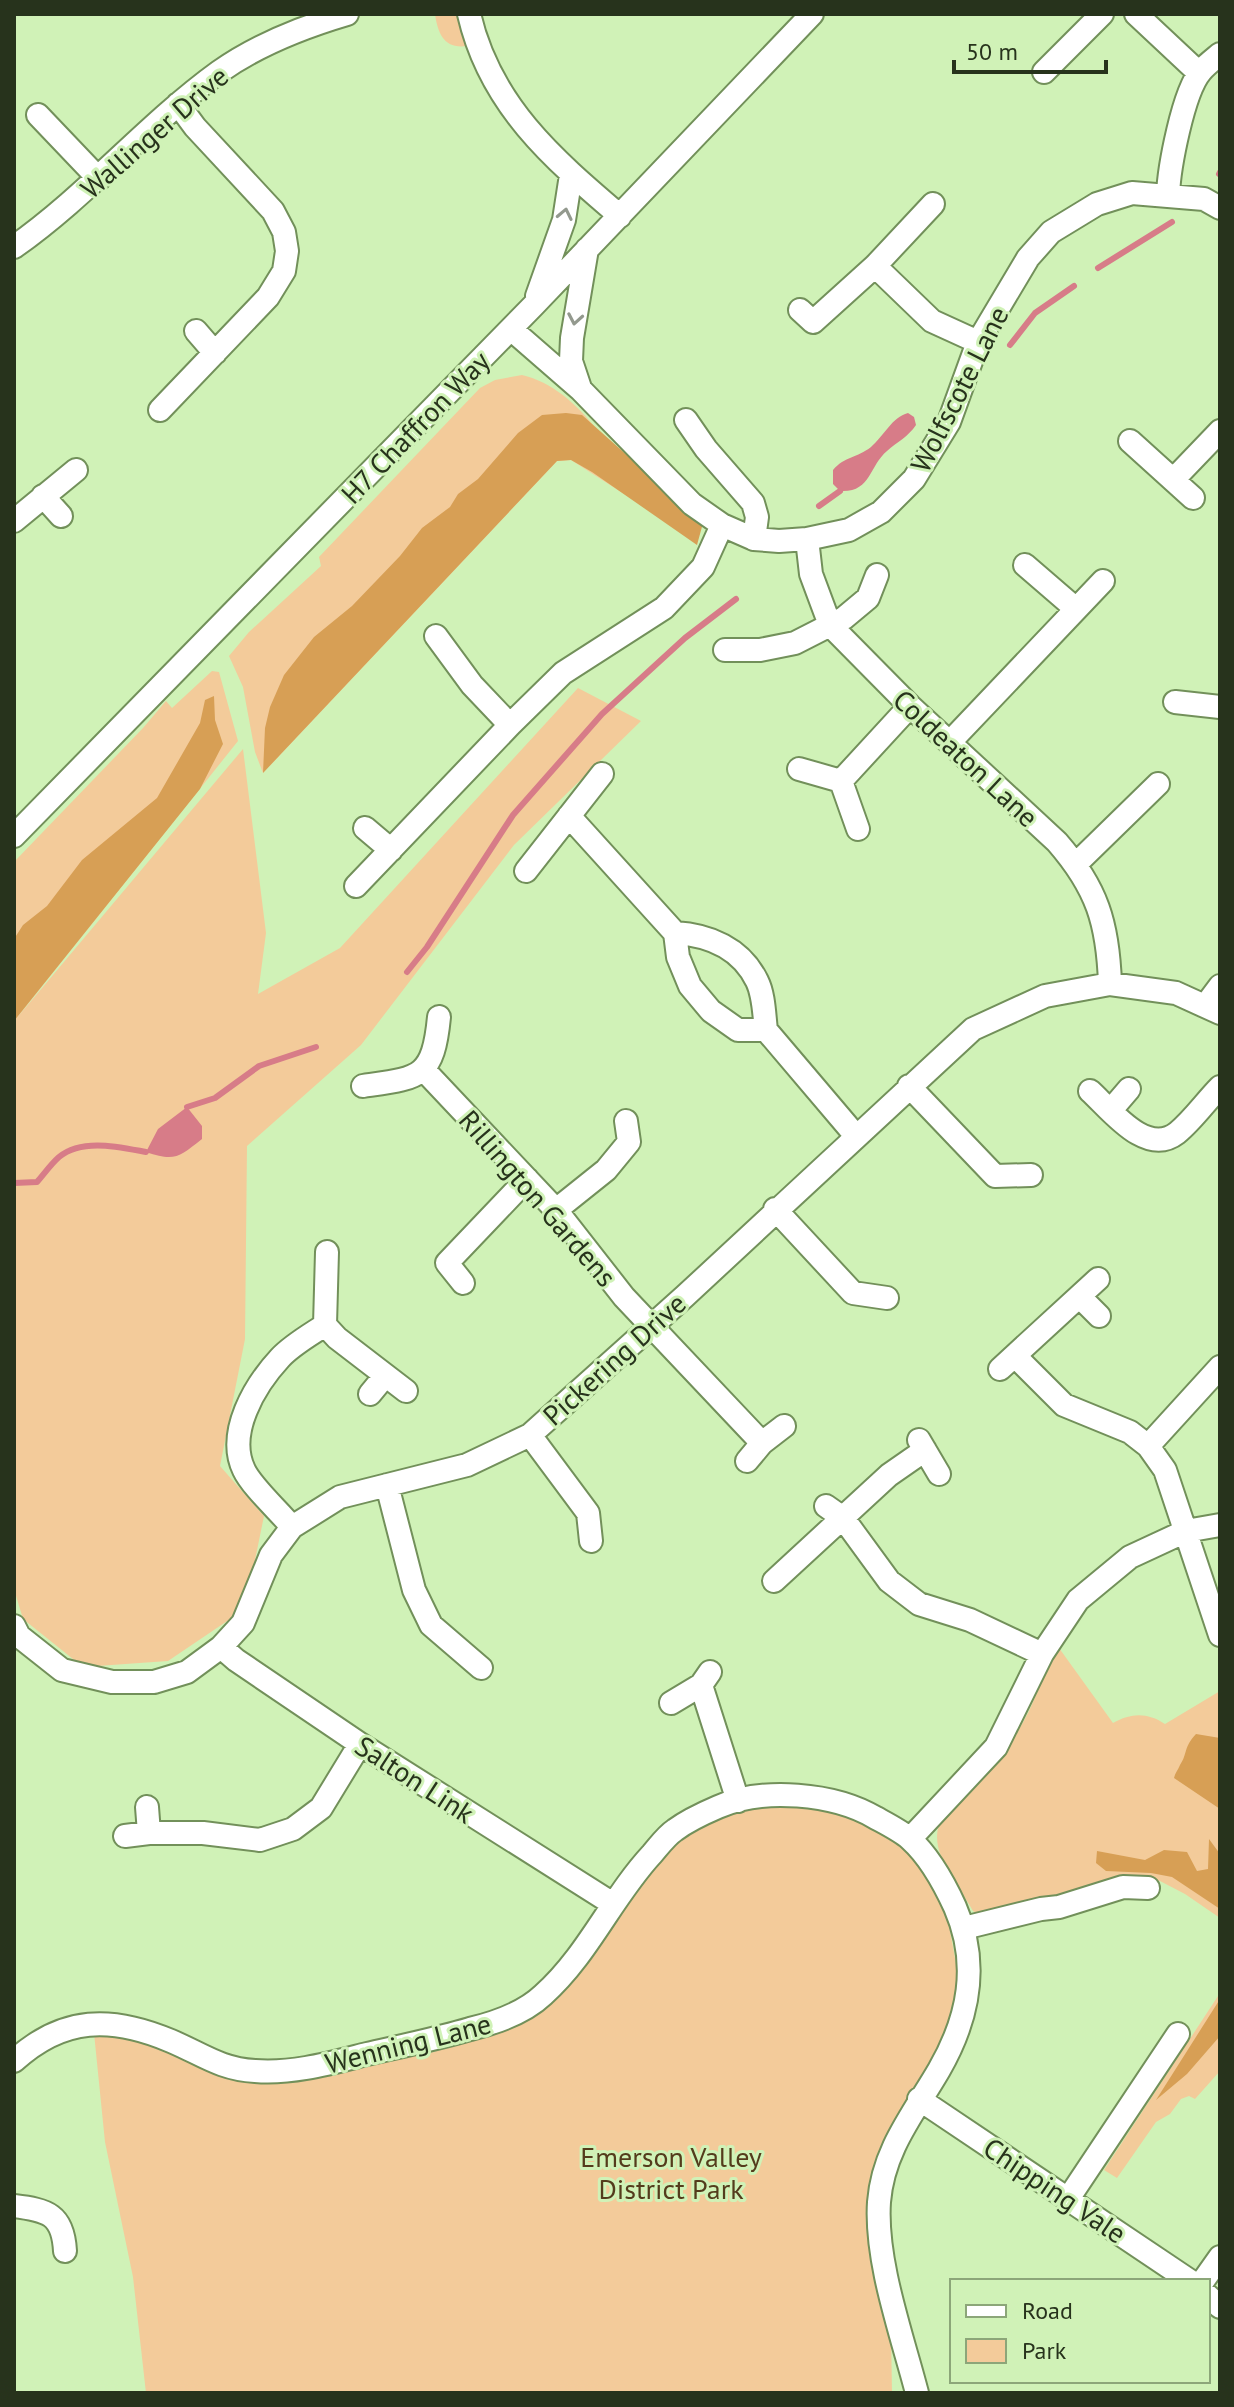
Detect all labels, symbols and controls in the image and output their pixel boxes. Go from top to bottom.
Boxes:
scale bar [954,24,1106,74]
text: 50 m [966,36,1018,67]
street label: Wallinger Drive [72,58,236,206]
one-way arrow [555,207,572,221]
street label: Wolfscote Lane [901,300,1017,478]
one-way arrow [567,312,584,326]
street label: H7 Chaffron Way [333,343,497,511]
street label: Coldeaton Lane [885,681,1047,835]
street label: Rillington Gardens [451,1102,625,1294]
street label: Pickering Drive [534,1285,694,1433]
street label: Salton Link [348,1727,482,1831]
street label: Wenning Lane [321,2005,495,2081]
street label: Chipping Vale [977,2129,1133,2251]
park label: Emerson Valley District Park [580,2138,762,2207]
legend [950,2279,1210,2383]
text: Road [1022,2295,1073,2326]
text: Park [1022,2335,1067,2366]

